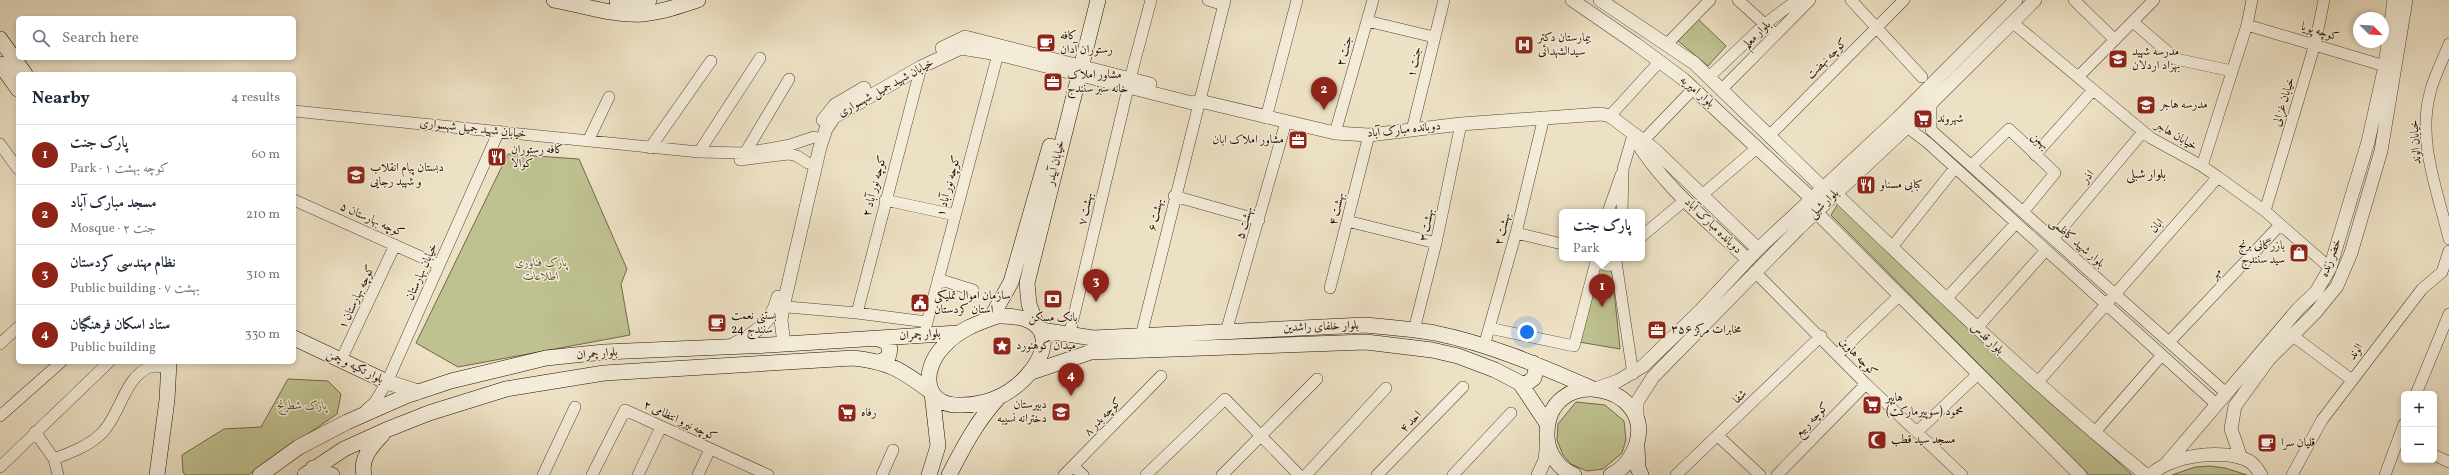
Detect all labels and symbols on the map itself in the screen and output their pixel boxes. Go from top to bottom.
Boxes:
north arrow [2353,12,2389,48]
street label: بلوار معلم [1739,17,1777,55]
street label: کوچه پویا [2299,19,2341,45]
place label: کافه رستوران آدان [1060,28,1113,58]
place label: بیمارستان دکتر سیدالشهدائی [1536,30,1591,60]
cafe icon: کافه رستوران آدان [1035,32,1057,54]
street label: جنت ۲ [1333,34,1357,68]
hospital icon: بیمارستان دکتر سیدالشهدائی [1513,34,1535,56]
street label: کوچه نهضت [1803,35,1851,83]
place label: مدرسه شهید بهزاد اردلان [2132,44,2180,74]
street label: جنت ۱ [1404,45,1426,79]
school or university icon: مدرسه شهید بهزاد اردلان [2107,48,2129,70]
street label: خیابان شهید جمیل شهسواری [835,55,937,121]
place label: مشاور املاک خانه سبز سنندج [1067,67,1128,99]
office icon: مشاور املاک خانه سبز سنندج [1042,71,1064,93]
street label: بلوار امیریه [1676,72,1718,112]
street label: خیابان غزالی [2269,75,2299,128]
pin: 2 [1311,77,1337,110]
school or university icon: مدرسه هاجر [2135,94,2157,116]
place label: مدرسه هاجر [2158,97,2208,113]
supermarket icon: شهروند [1912,108,1934,130]
place label: شهروند [1937,111,1963,127]
street label: خیابان شهید جمیل شهسواری [419,115,527,143]
street label: خیابان هاجر [2150,116,2200,155]
street label: دوبانده مبارک آباد [1366,117,1442,142]
street label: خیابان الوند [2406,119,2426,165]
office icon: مشاور املاک ابان [1287,129,1309,151]
street label: بهمن [2027,129,2053,153]
place label: مشاور املاک ابان [1212,132,1284,148]
street label: خیابان آبیدر [1041,138,1069,188]
place label: کافه رستوران کوالا [511,142,564,172]
restaurant icon: کافه رستوران کوالا [486,146,508,168]
street label: کوچه نور آباد ۲ [858,153,891,218]
street label: کوچه نور آباد ۱ [932,153,965,218]
place label: دبستان پبام انقلاب و شهید رجایی [370,160,444,190]
school or university icon: دبستان پبام انقلاب و شهید رجایی [345,164,367,186]
district label: بلوار شبلی [2126,166,2166,184]
street label: اذر [2077,167,2098,188]
restaurant icon: کبابی مسناو [1855,174,1877,196]
place label: کبابی مسناو [1878,177,1923,193]
street label: بلوار شبلی [1805,186,1843,222]
street label: بهشت ۷ [1074,191,1098,227]
street label: بهشت ۴ [1325,191,1349,227]
street label: دوبانده مبارک آباد [1681,194,1746,257]
street label: بهشت ۶ [1144,197,1168,233]
street label: کوچه بهارستان ۵ [337,199,407,241]
street label: بهشت ۵ [1233,205,1257,241]
street label: بهشت ۳ [1416,207,1438,243]
street label: بهشت ۲ [1491,211,1515,247]
street label: بلوار شهید کاظمی [2046,215,2108,271]
street label: ابان [2146,215,2168,237]
street label: خضر زنده [2316,236,2346,280]
place label: بازرگانی برنج سید سنندج [2238,237,2285,270]
street label: خیابان بهارستان [402,241,442,303]
shop icon: بازرگانی برنج سید سنندج [2288,242,2310,264]
park label: پارک فناوری اطلاعات [515,255,569,285]
street label: کوچه بهارستان ۱ [335,262,379,332]
street label: مهر [2205,264,2226,285]
pin: 3 [1083,269,1109,302]
pin: 1 [1589,274,1615,307]
place label: سازمان اموال تملیکی استان کردستان [934,288,1011,318]
bank icon: بانک مسکن [1042,288,1064,310]
public building icon: سازمان اموال تملیکی استان کردستان [909,292,931,314]
place label: بستنی نعمت سنندج 24 [731,308,777,340]
place label: بانک مسکن [1028,310,1078,326]
cafe icon: بستنی نعمت سنندج 24 [706,312,728,334]
street label: بلوار خلفای راشدین [1283,318,1359,336]
office icon: مخابرات مرکز ۳۵۶ [1646,319,1668,341]
street label: بلوار قدس [1967,320,2007,358]
your location [1517,322,1537,342]
place label: مخابرات مرکز ۳۵۶ [1671,322,1742,338]
street label: بلوار چمران [899,326,941,344]
street label: کوچه هاوین [1835,334,1881,380]
place icon: میدان کوهنورد [991,335,1013,357]
place label: میدان کوهنورد [1016,338,1076,354]
street label: الوند [2345,340,2368,363]
street label: بلوار چمران [576,344,618,364]
street label: بلوار تکیه و چمن [324,346,386,388]
pin: 4 [1058,363,1084,396]
street label: شفا [1729,386,1751,408]
place label: هایپر (سوپیرمارکت) محمود [1884,390,1964,420]
street label: کوچه بدر ۸ [1080,394,1126,440]
supermarket icon: هایپر (سوپیرمارکت) محمود [1861,394,1883,416]
street label: کوچه نیرو انتظامی ۲ [641,397,719,445]
place label: دبیرستان دخترانه نسیبه [997,397,1047,427]
park label: پارک شطرنج [277,398,329,415]
street label: کوچه ربیع [1791,399,1834,442]
school or university icon: دبیرستان دخترانه نسیبه [1050,401,1072,423]
supermarket icon: رفاه [836,402,858,424]
place label: رفاه [861,405,877,421]
street label: احد ۴ [1397,407,1426,437]
mosque icon: مسجد سید قطب [1866,429,1888,451]
place label: مسجد سید قطب [1891,432,1956,448]
cafe icon: قلیان سرا [2256,432,2278,454]
place label: قلیان سرا [2281,435,2315,451]

